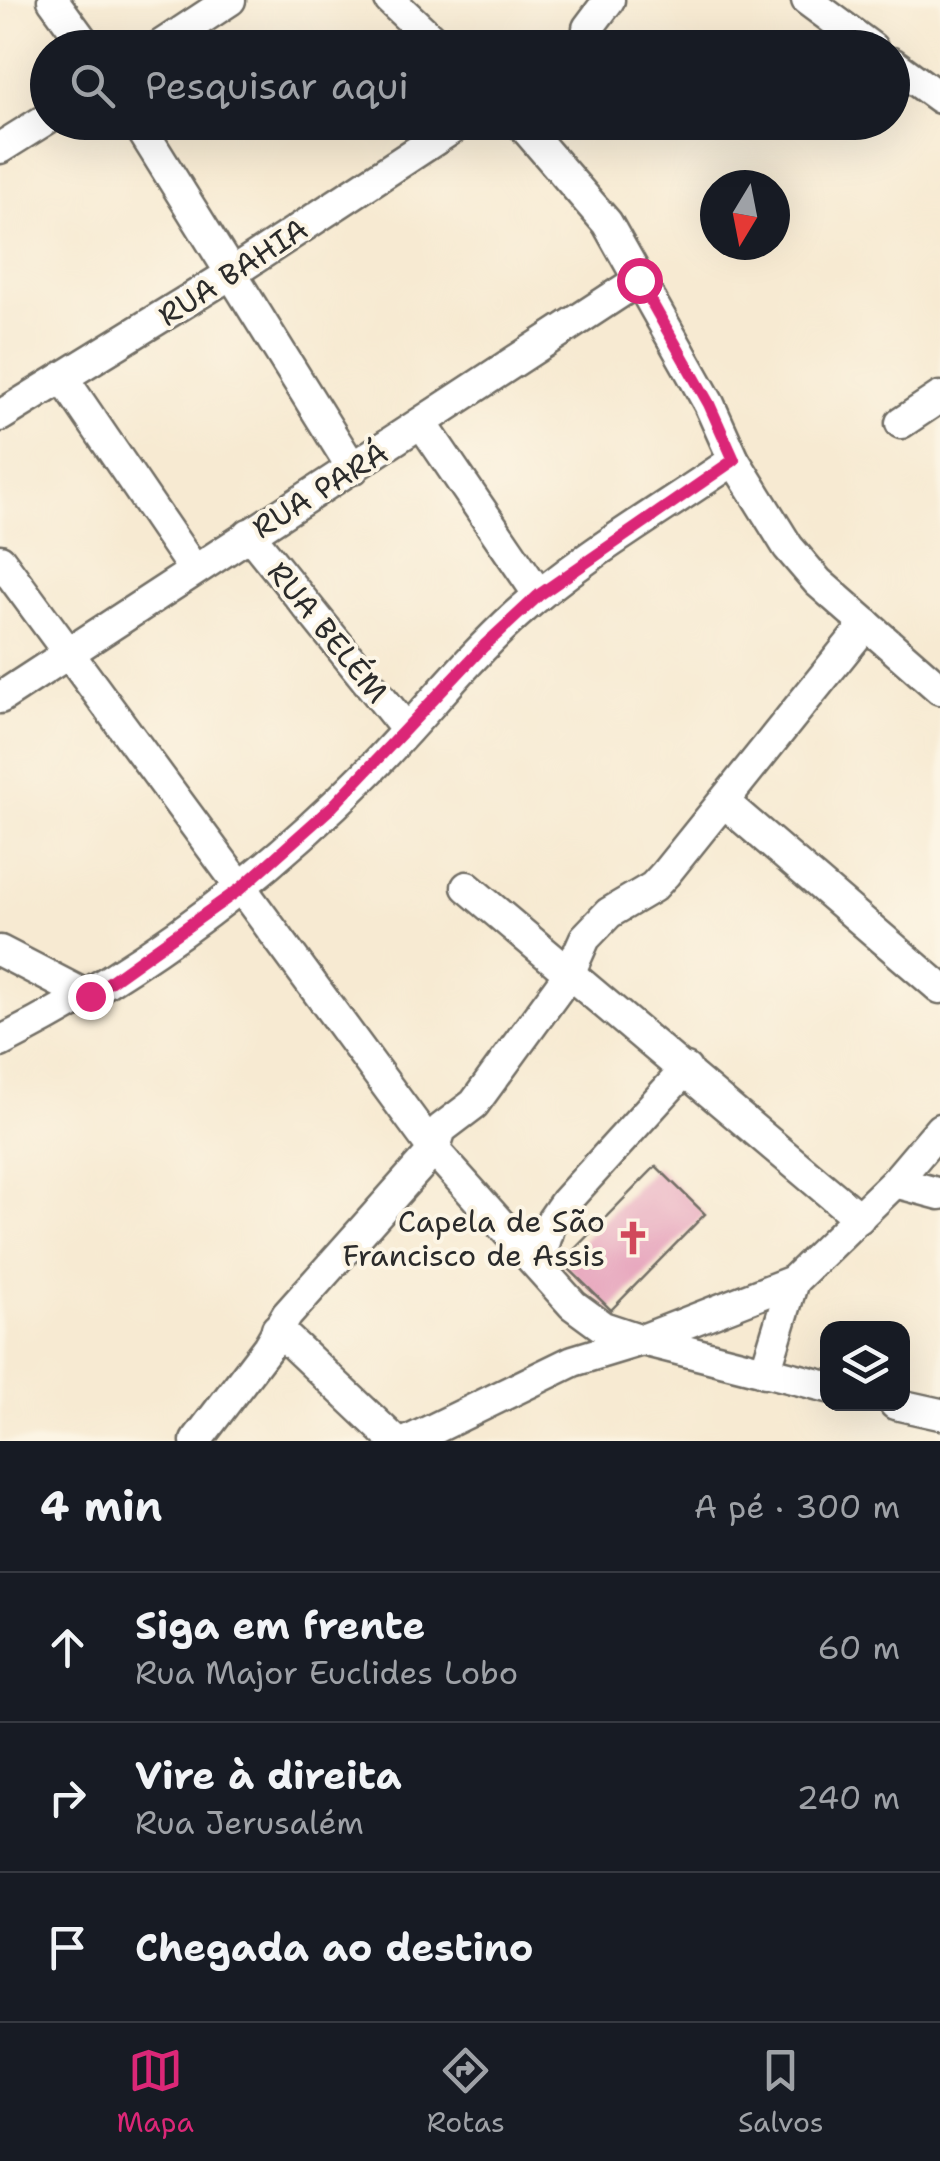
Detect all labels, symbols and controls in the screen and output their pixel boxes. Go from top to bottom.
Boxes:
search box [30,30,910,140]
icon: search [65,58,120,113]
text: Pesquisar aqui [145,60,409,111]
north arrow [700,170,790,260]
street label: RUA BAHIA [150,208,316,336]
route start [617,258,663,304]
street label: RUA PARÁ [244,432,396,548]
street label: RUA BELÉM [258,553,398,711]
route end [68,974,114,1020]
place label: Capela de São Francisco de Assis [342,1201,605,1276]
church icon: Capela de São Francisco de Assis [614,1219,652,1257]
map controls [820,1321,910,1411]
button: layers [820,1321,910,1411]
text: 4 min [40,1478,162,1534]
text: A pé · 300 m [694,1485,900,1528]
text: Siga em frente [135,1600,425,1651]
icon: ahead [40,1620,95,1675]
text: 60 m [818,1626,900,1669]
text: Rua Major Euclides Lobo [135,1651,518,1694]
text: Vire à direita [135,1750,402,1801]
icon: right [40,1770,95,1825]
text: 240 m [797,1776,900,1819]
text: Rua Jerusalém [135,1801,364,1844]
icon: arrive [40,1920,95,1975]
text: Chegada ao destino [135,1922,533,1973]
tab: Mapa [116,2043,194,2141]
tab: Rotas [427,2043,505,2141]
tab: Salvos [738,2043,824,2141]

